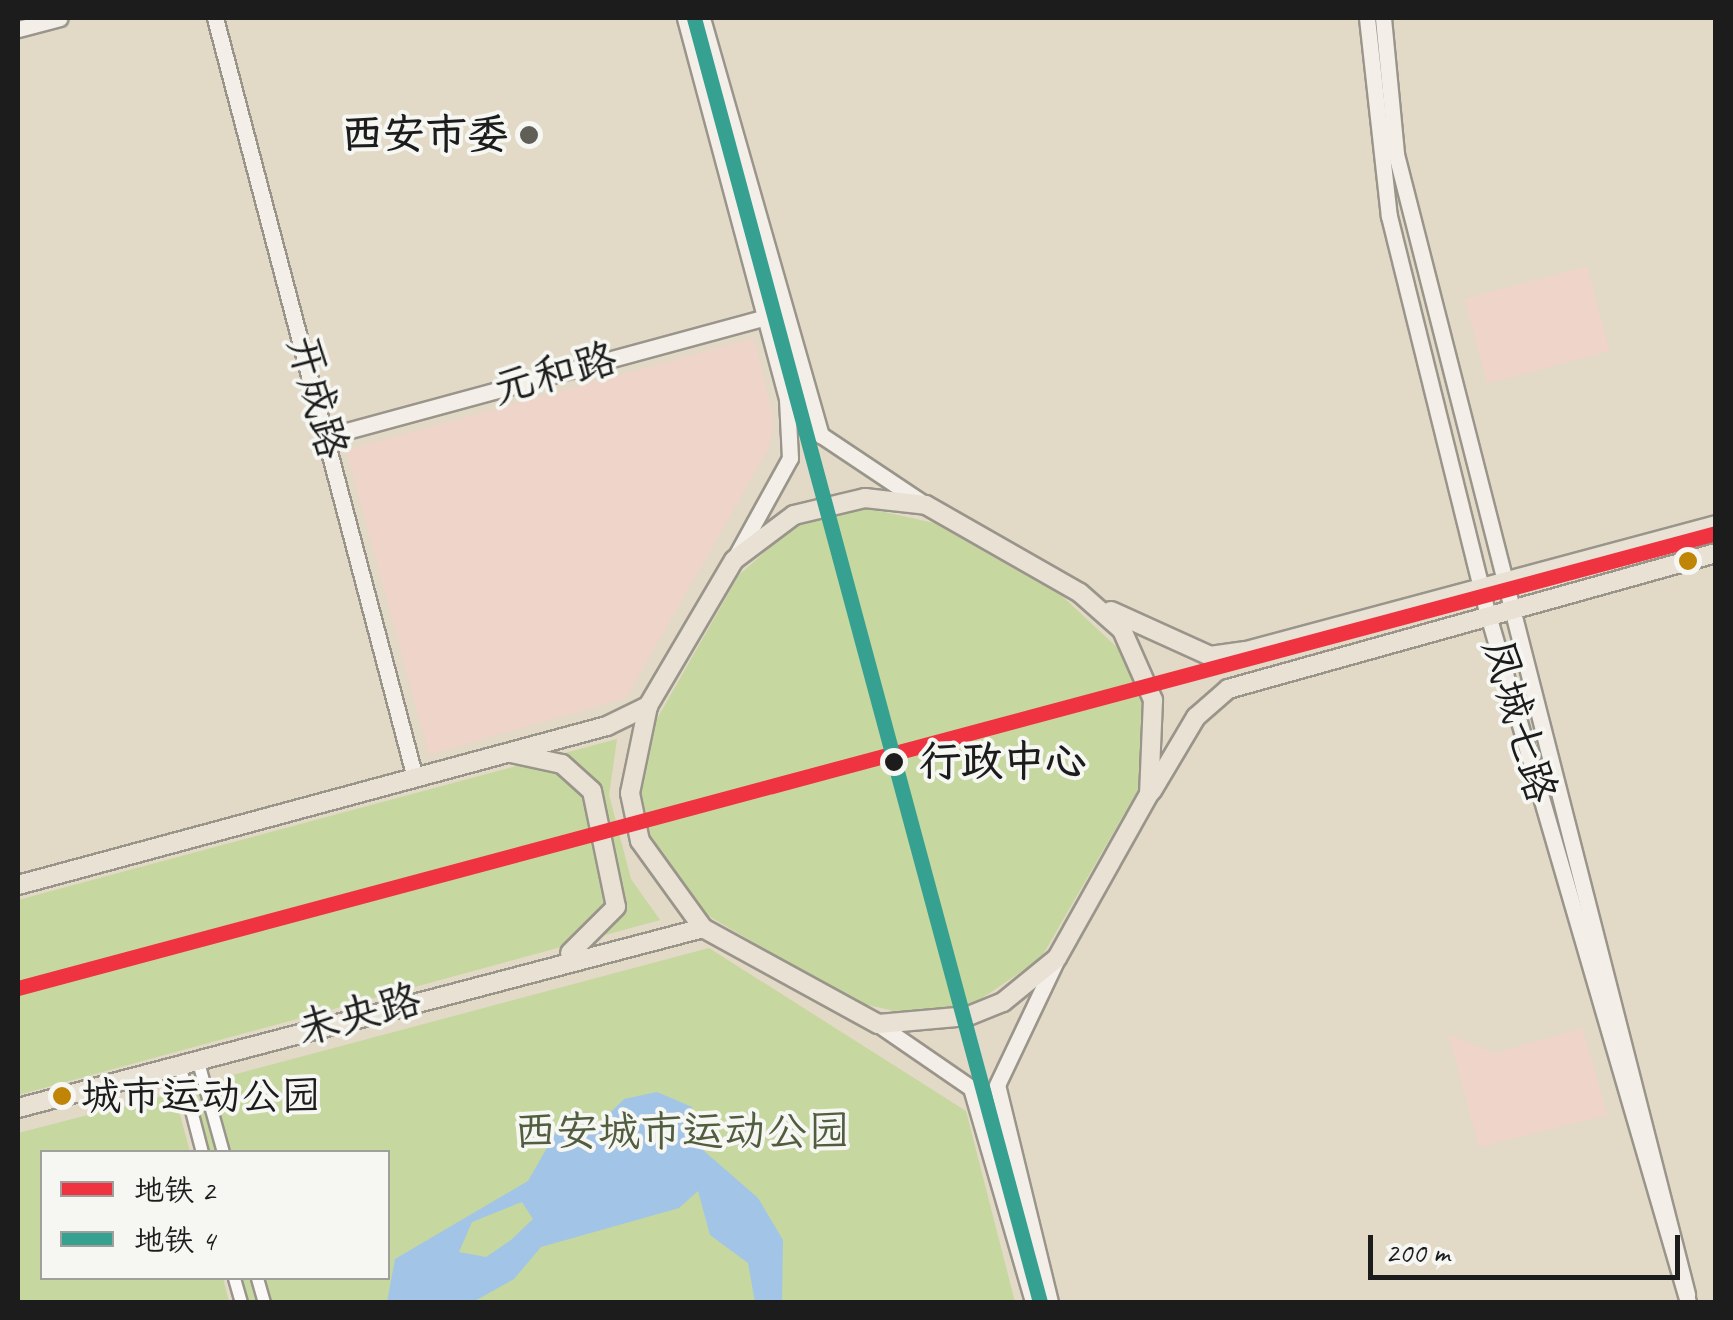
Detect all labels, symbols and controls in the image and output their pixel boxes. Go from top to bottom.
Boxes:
place label: 西安市委 [341,110,509,160]
marker: 西安市委 [518,124,540,146]
street label: 开成路 [276,330,358,464]
street label: 元和路 [488,333,622,415]
unlabelled marker [1678,551,1698,571]
street label: 凤城七路 [1472,633,1566,809]
place label: 行政中心 [919,737,1087,787]
marker: 行政中心 [878,746,910,778]
street label: 未央路 [292,974,426,1056]
place label: 城市运动公园 [81,1072,321,1120]
marker: 城市运动公园 [52,1086,72,1106]
park label: 西安城市运动公园 [514,1107,850,1157]
legend [40,1150,390,1280]
text: 地铁 2 [134,1171,215,1209]
scale bar [1373,1215,1686,1277]
text: 地铁 4 [134,1221,215,1259]
text: 200 m [1385,1233,1450,1271]

